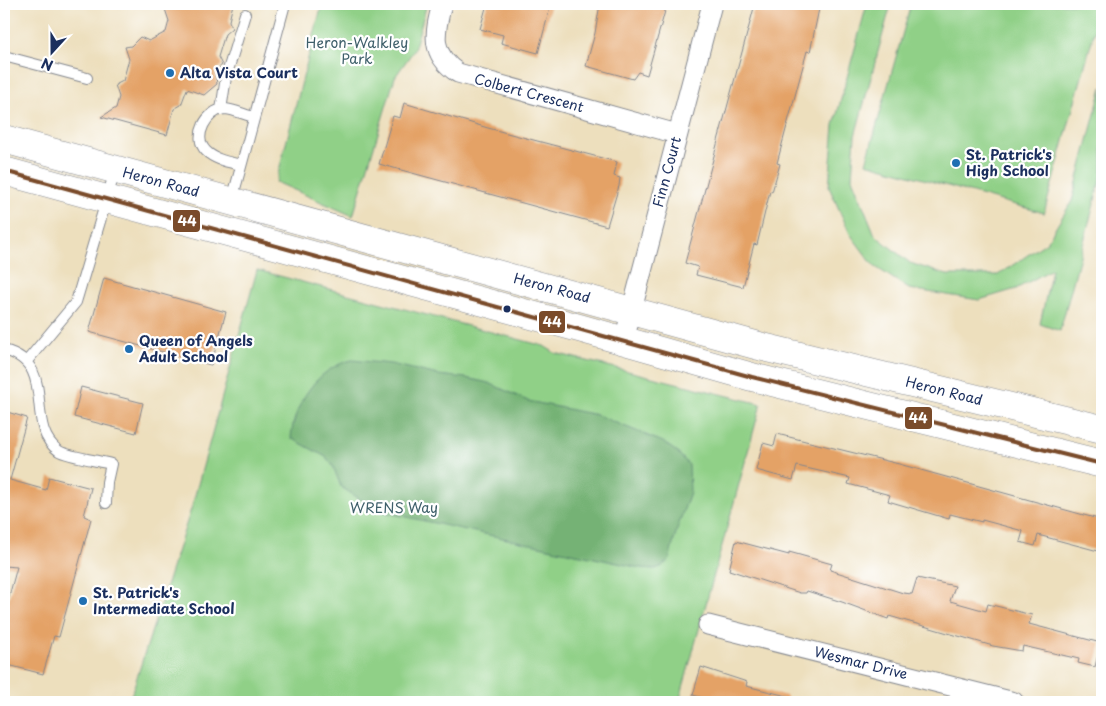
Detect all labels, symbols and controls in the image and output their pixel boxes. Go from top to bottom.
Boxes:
north arrow [28,28,78,78]
park label: Heron-Walkley Park [306,32,408,69]
text: N [38,53,56,76]
place label: Alta Vista Court [180,62,298,83]
marker: Alta Vista Court [164,67,176,79]
street label: Colbert Crescent [472,68,586,117]
street label: Finn Court [647,134,686,210]
place label: St. Patrick's High School [966,144,1052,181]
marker: St. Patrick's High School [950,157,962,169]
street label: Heron Road [120,161,202,202]
line badge: 44 [172,209,201,233]
text: 44 [177,210,197,231]
street label: Heron Road [511,267,593,308]
unlabelled marker [502,304,512,314]
line badge: 44 [538,310,566,334]
text: 44 [542,311,562,332]
place label: Queen of Angels Adult School [138,330,253,367]
marker: Queen of Angels Adult School [123,343,135,355]
street label: Heron Road [903,371,985,410]
line badge: 44 [904,406,933,430]
text: 44 [908,407,928,428]
park label: WRENS Way [350,497,438,518]
place label: St. Patrick's Intermediate School [93,582,234,619]
marker: St. Patrick's Intermediate School [77,595,89,607]
street label: Wesmar Drive [812,641,910,684]

